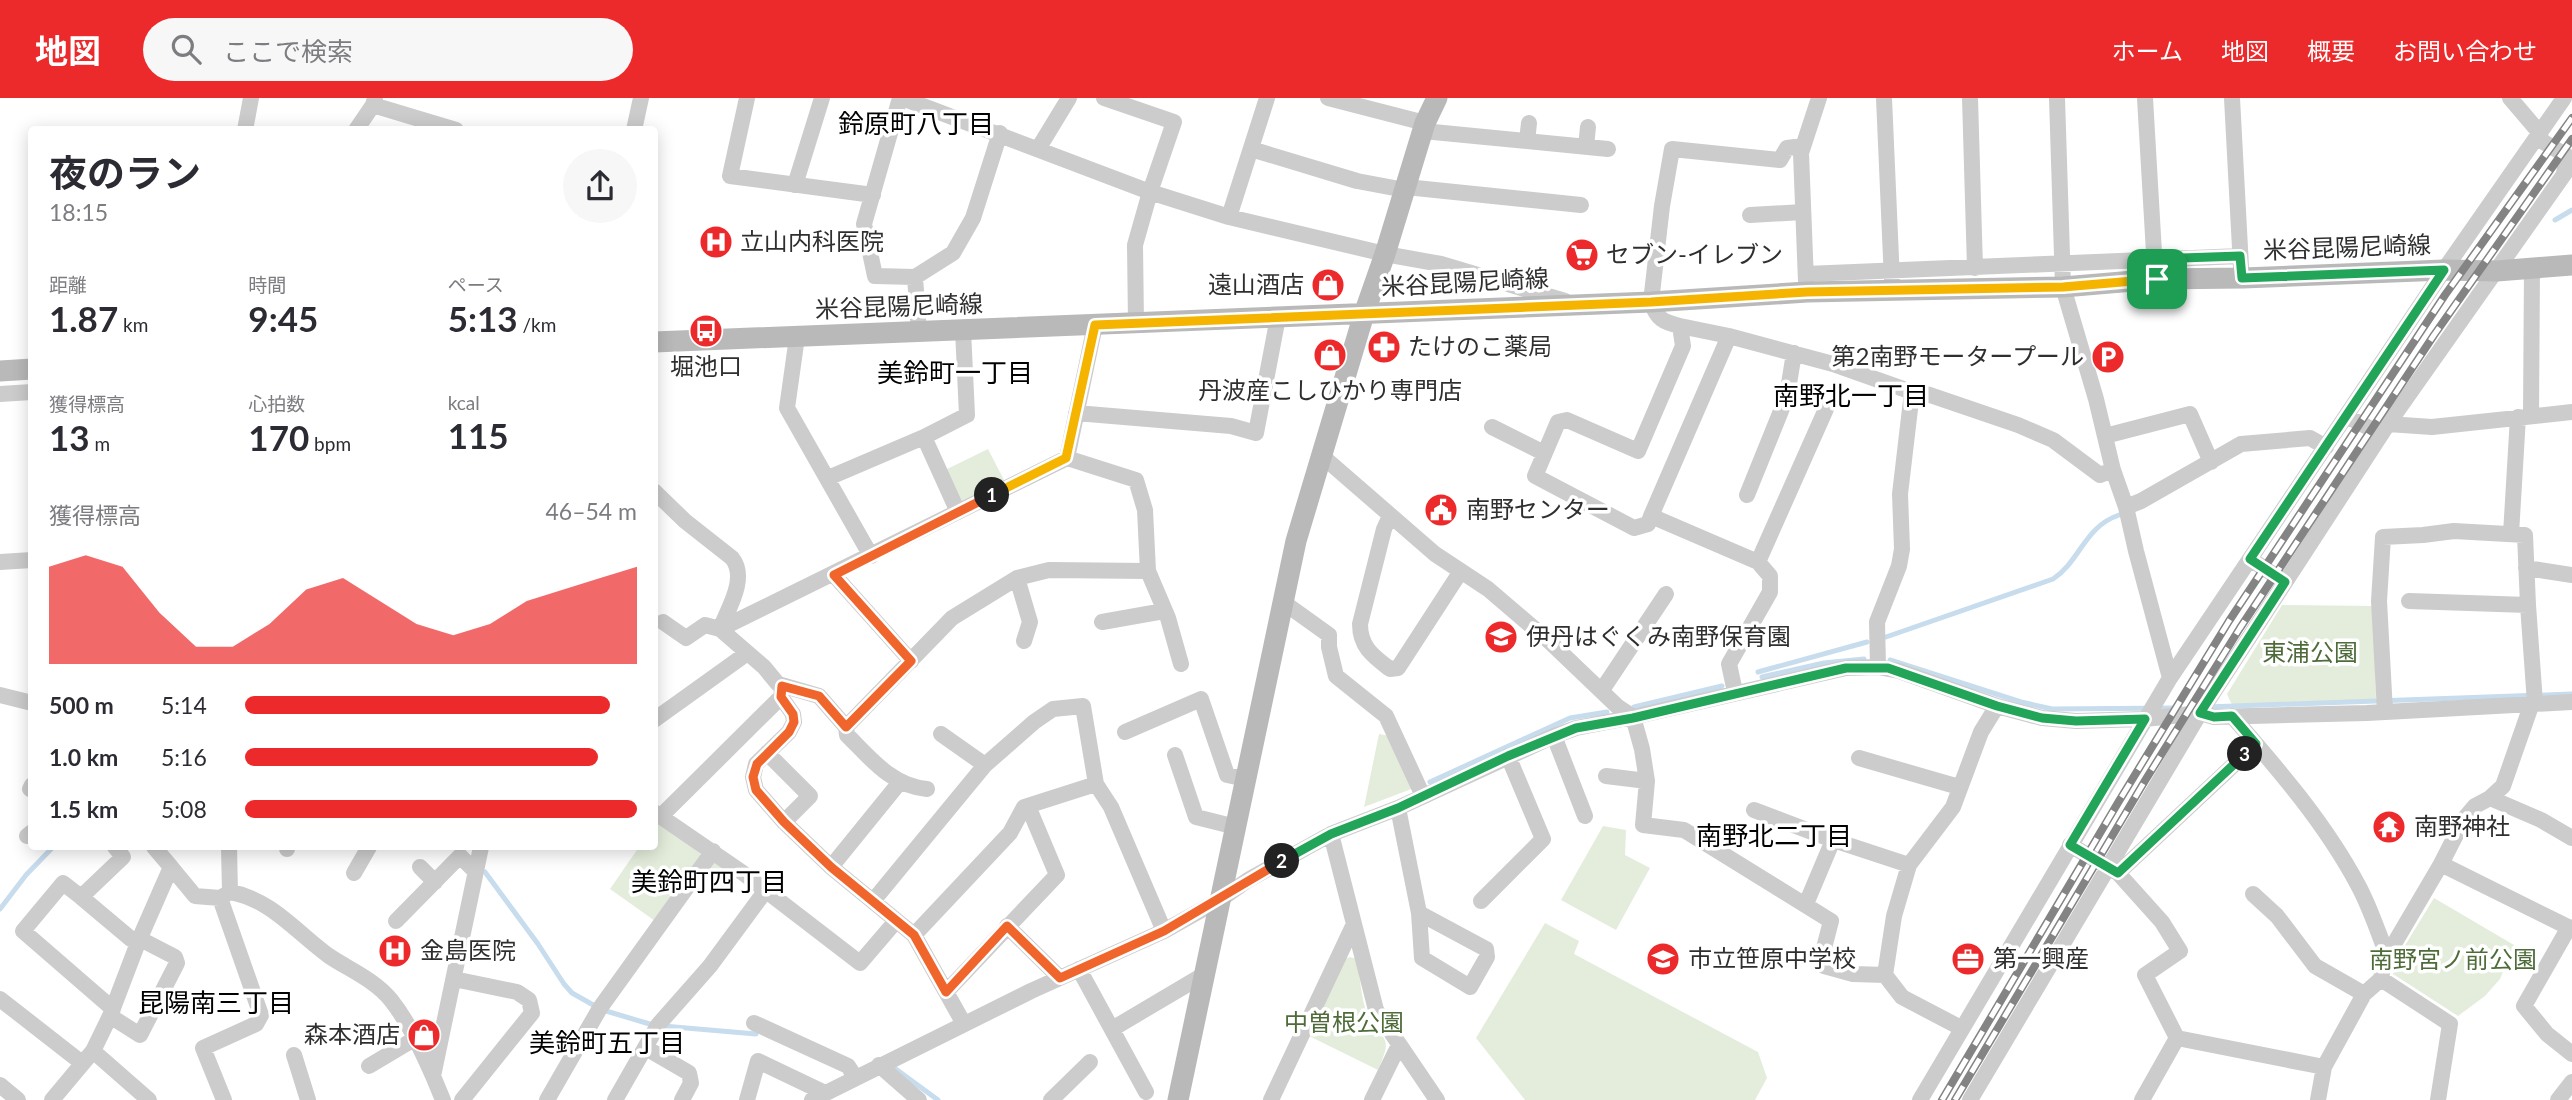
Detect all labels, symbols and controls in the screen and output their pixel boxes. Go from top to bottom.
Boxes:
search box [143,18,633,81]
text: 地図 [35,30,101,70]
icon: search [167,30,205,68]
text: ここで検索 [223,35,353,67]
text: ホーム [2112,36,2183,65]
text: 地図 [2221,36,2269,65]
text: 概要 [2307,36,2355,65]
text: お問い合わせ [2393,36,2537,65]
district label: 鈴原町八丁目 [838,107,994,139]
text: 夜のラン [49,149,201,195]
button: share [563,149,637,223]
text: 18:15 [49,198,108,226]
hospital icon: 立山内科医院 [697,223,735,261]
place label: 立山内科医院 [740,226,884,255]
street label: 米谷昆陽尼崎線 [2262,229,2431,264]
supermarket icon: セブン-イレブン [1563,236,1601,274]
place label: セブン-イレブン [1606,239,1783,268]
pin [2127,249,2187,309]
icon: arrive [2138,260,2176,298]
street label: 米谷昆陽尼崎線 [1380,263,1550,300]
shop icon: 遠山酒店 [1309,266,1347,304]
place label: 遠山酒店 [1208,269,1304,298]
text: 距離 [49,273,87,296]
text: 時間 [248,273,286,296]
text: ペース [448,273,504,296]
street label: 米谷昆陽尼崎線 [814,288,983,323]
text: 1.87 [49,297,118,339]
text: 9:45 [248,297,318,339]
text: 5:13 [448,297,518,339]
bus stop icon: 堀池口 [687,312,725,350]
text: km [118,313,148,336]
text: /km [518,313,556,336]
pharmacy icon: たけのこ薬局 [1365,328,1403,366]
place label: たけのこ薬局 [1408,331,1552,360]
shop icon: 丹波産こしひかり専門店 [1311,336,1349,374]
parking icon: 第2南野モータープール [2089,338,2127,376]
place label: 第2南野モータープール [1832,341,2084,370]
place label: 堀池口 [670,351,742,380]
district label: 美鈴町一丁目 [877,356,1033,388]
place label: 丹波産こしひかり専門店 [1198,375,1462,404]
district label: 南野北一丁目 [1773,379,1929,411]
text: kcal [448,391,480,414]
text: 獲得標高 [49,392,125,415]
text: 心拍数 [248,392,305,415]
text: 115 [448,414,509,456]
text: 13 [49,416,90,458]
text: 170 [248,416,309,458]
text: m [90,432,110,455]
text: bpm [309,432,351,455]
pin: 1 [974,478,1010,512]
text: 1 [986,483,997,506]
public building icon: 南野センター [1422,491,1460,529]
place label: 南野センター [1466,494,1610,523]
text: 46–54 m [545,497,637,525]
text: 獲得標高 [49,501,141,529]
school or university icon: 伊丹はぐくみ南野保育園 [1482,618,1520,656]
place label: 伊丹はぐくみ南野保育園 [1526,621,1791,650]
park label: 東浦公園 [2262,637,2358,666]
text: 500 m [49,691,114,719]
text: 5:14 [161,691,207,719]
pin: 3 [2228,736,2262,772]
text: 3 [2239,742,2250,765]
text: 1.0 km [49,743,118,771]
text: 5:16 [161,743,207,771]
text: 1.5 km [49,795,118,823]
text: 5:08 [161,795,207,823]
temple icon: 南野神社 [2370,808,2408,846]
place label: 南野神社 [2414,811,2510,840]
district label: 南野北二丁目 [1696,819,1852,851]
pin: 2 [1264,844,1300,878]
text: 2 [1276,849,1287,872]
district label: 美鈴町四丁目 [631,865,787,897]
hospital icon: 金島医院 [376,932,414,970]
place label: 金島医院 [420,935,516,964]
school or university icon: 市立笹原中学校 [1644,940,1682,978]
office icon: 第一興産 [1949,940,1987,978]
place label: 市立笹原中学校 [1688,943,1856,972]
place label: 第一興産 [1993,943,2089,972]
park label: 南野宮ノ前公園 [2369,944,2537,973]
district label: 昆陽南三丁目 [138,986,294,1018]
park label: 中曽根公園 [1284,1007,1404,1036]
shop icon: 森本酒店 [405,1016,443,1054]
place label: 森本酒店 [304,1019,400,1048]
district label: 美鈴町五丁目 [529,1026,685,1058]

